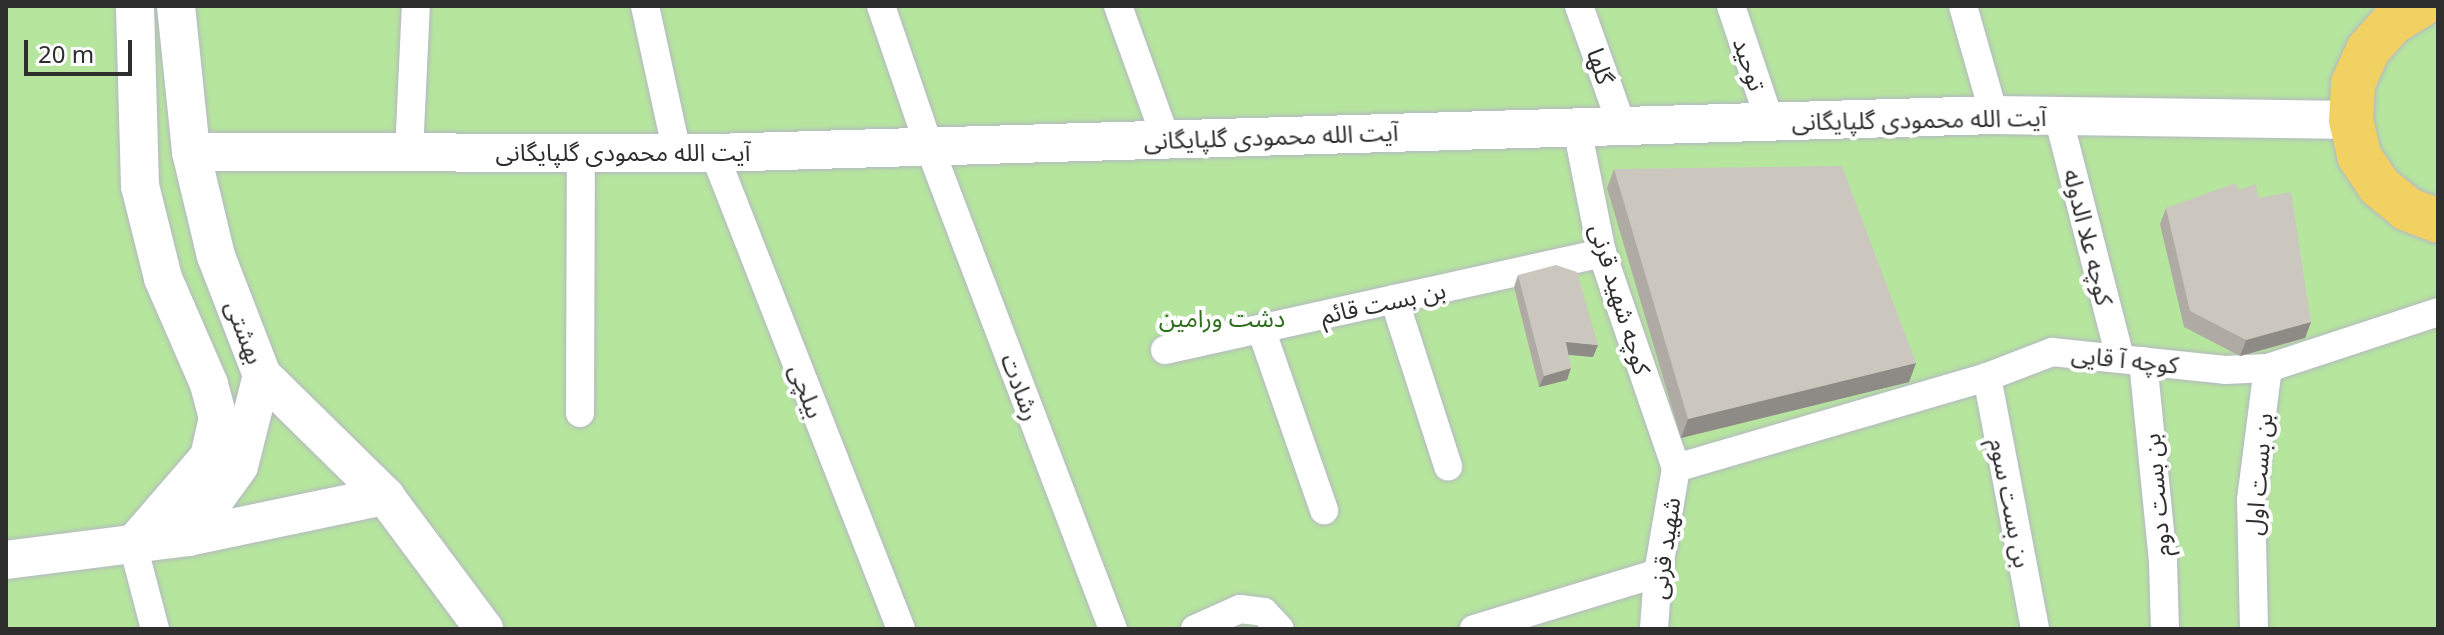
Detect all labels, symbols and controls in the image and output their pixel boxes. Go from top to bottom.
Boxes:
scale bar [28,24,136,74]
street label: توحید [1728,34,1772,94]
text: 20 m [38,37,94,70]
street label: گلها [1581,44,1621,88]
street label: آیت الله محمودی گلپایگانی [1791,102,2047,136]
street label: آیت الله محمودی گلپایگانی [1143,117,1399,155]
street label: آیت الله محمودی گلپایگانی [496,138,750,166]
street label: کوچه علا الدوله [2058,166,2120,308]
street label: کوچه شهید قرنی [1584,220,1658,378]
street label: بن بست قائم [1318,275,1448,329]
street label: بهشتی [220,296,270,368]
park label: دشت ورامین [1159,304,1285,332]
street label: کوچه آ قایی [2070,339,2180,379]
street label: رشادت [995,350,1047,424]
street label: بیلچی [784,360,830,422]
street label: بن بست اول [2238,412,2278,536]
street label: بن بست دوم [2136,432,2176,558]
street label: بن بست سوم [1984,436,2038,570]
street label: شهید قرنی [1643,495,1685,601]

